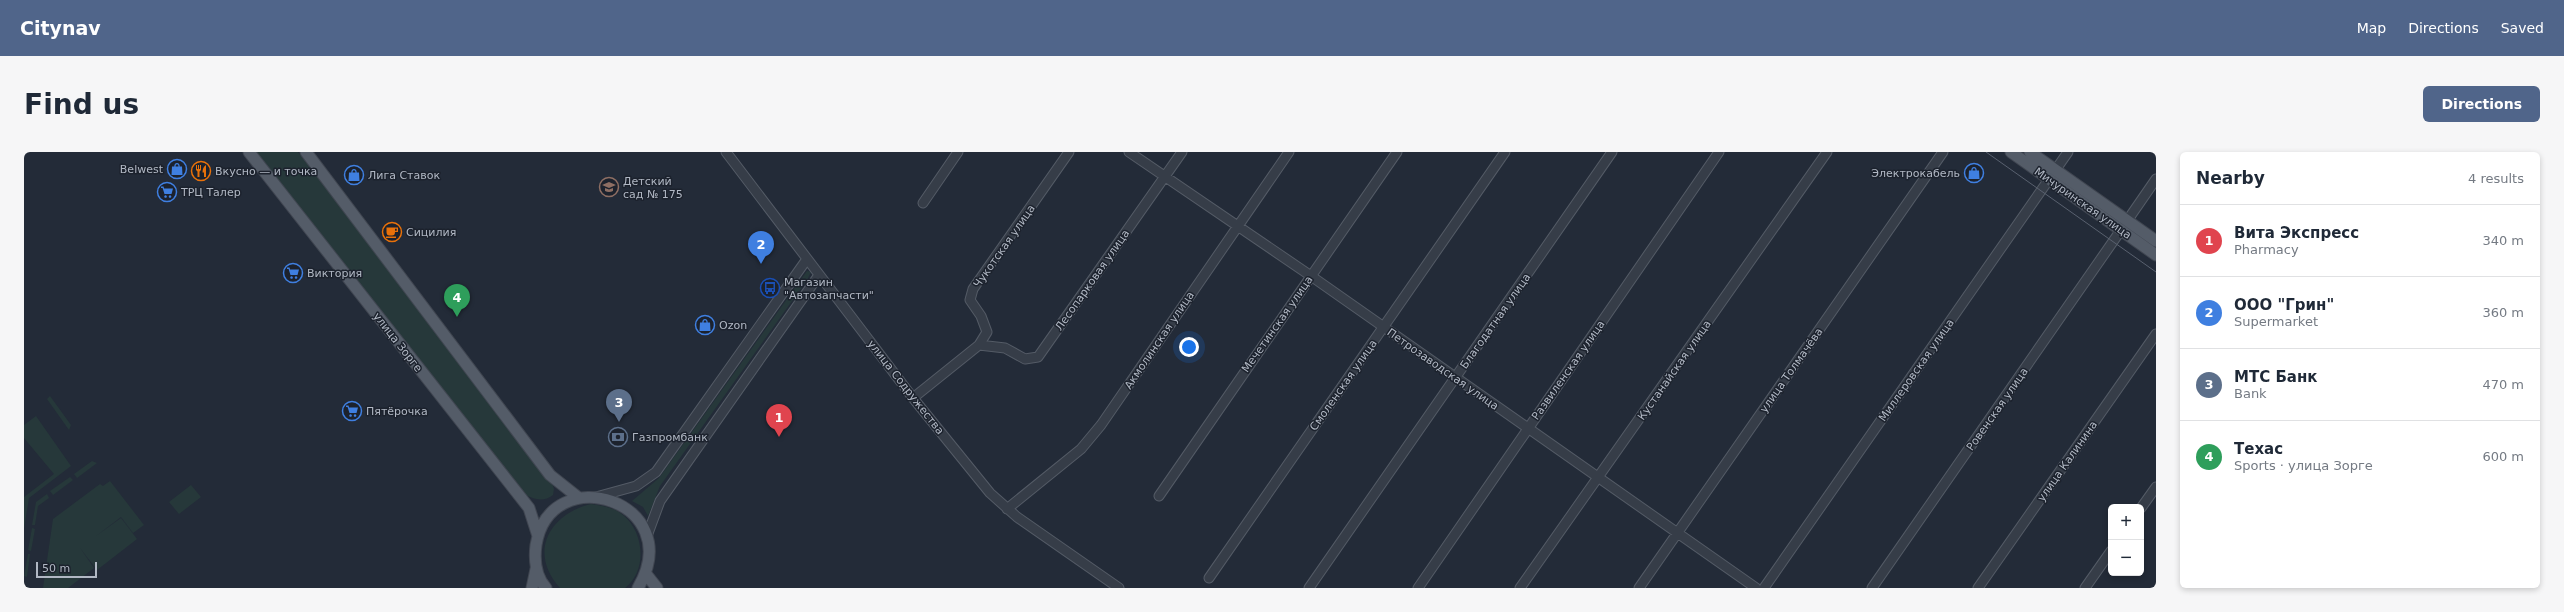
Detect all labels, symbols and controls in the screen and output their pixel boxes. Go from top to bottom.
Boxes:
text: Citynav [20,17,101,39]
text: Map [2357,20,2386,36]
text: Directions [2408,20,2479,36]
text: Saved [2501,20,2544,36]
button: Directions [2423,86,2540,122]
text: Find us [24,88,139,121]
shop icon: Belwest [166,158,188,180]
restaurant icon: Вкусно — и точка [190,160,212,182]
shop icon: Электрокабель [1963,162,1985,184]
place label: Belwest [120,163,164,176]
shop icon: Лига Ставок [343,164,365,186]
place label: Вкусно — и точка [215,165,317,178]
street label: Мичуринская улица [2032,165,2134,242]
place label: Электрокабель [1871,167,1960,180]
text: Nearby [2196,168,2265,188]
place label: Лига Ставок [368,169,440,182]
text: 4 results [2468,171,2524,186]
place label: Детский сад № 175 [623,175,683,201]
school or university icon: Детский сад № 175 [598,176,620,198]
supermarket icon: ТРЦ Талер [156,181,178,203]
place label: ТРЦ Талер [180,186,241,199]
street label: Чукотская улица [971,202,1038,290]
cafe icon: Сицилия [381,221,403,243]
text: Вита Экспресс [2234,224,2359,242]
place label: Сицилия [406,226,456,239]
street label: Лесопарковая улица [1053,227,1132,333]
pin: 2 [748,231,774,264]
text: 1 [2204,233,2214,248]
text: 340 m [2482,233,2524,248]
text: Pharmacy [2234,242,2299,257]
supermarket icon: Виктория [282,262,304,284]
place label: Виктория [307,267,362,280]
street label: Благодатная улица [1458,271,1533,372]
street label: Мечетинская улица [1239,274,1316,375]
place label: Магазин "Автозапчасти" [784,276,874,302]
bus stop icon: Магазин "Автозапчасти" [759,277,781,299]
pin: 4 [444,284,470,317]
street label: Акмолинская улица [1122,289,1197,392]
text: ООО "Грин" [2234,296,2334,314]
text: 2 [2204,305,2214,320]
text: 360 m [2482,305,2524,320]
street label: улица Зорге [370,310,425,375]
shop icon: Ozon [694,314,716,336]
text: Supermarket [2234,314,2318,329]
street label: Миллеровская улица [1876,317,1957,424]
street label: Развиленская улица [1529,318,1608,422]
street label: Кустанайская улица [1635,318,1714,423]
place label: Ozon [719,319,747,332]
street label: улица Толмачёва [1757,325,1826,415]
street label: Петрозаводская улица [1384,326,1501,413]
street label: улица Содружества [865,337,947,437]
your location [1179,337,1199,357]
street label: Смоленская улица [1307,337,1380,433]
street label: Ровенская улица [1964,365,2031,453]
text: МТС Банк [2234,368,2318,386]
text: 3 [2204,377,2214,392]
text: 470 m [2482,377,2524,392]
text: Bank [2234,386,2267,401]
pin: 3 [606,389,632,422]
supermarket icon: Пятёрочка [341,400,363,422]
pin: 1 [766,404,792,437]
place label: Пятёрочка [366,405,428,418]
street label: улица Калинина [2035,418,2100,504]
bank icon: Газпромбанк [607,426,629,448]
place label: Газпромбанк [632,431,708,444]
text: Техас [2234,440,2283,458]
text: 4 [2204,449,2214,464]
text: 600 m [2482,449,2524,464]
text: Sports · улица Зорге [2234,458,2373,473]
map controls [2108,504,2144,576]
button: + [2108,504,2144,540]
button: − [2108,540,2144,576]
scale bar [36,560,97,579]
text: 50 m [42,562,70,575]

